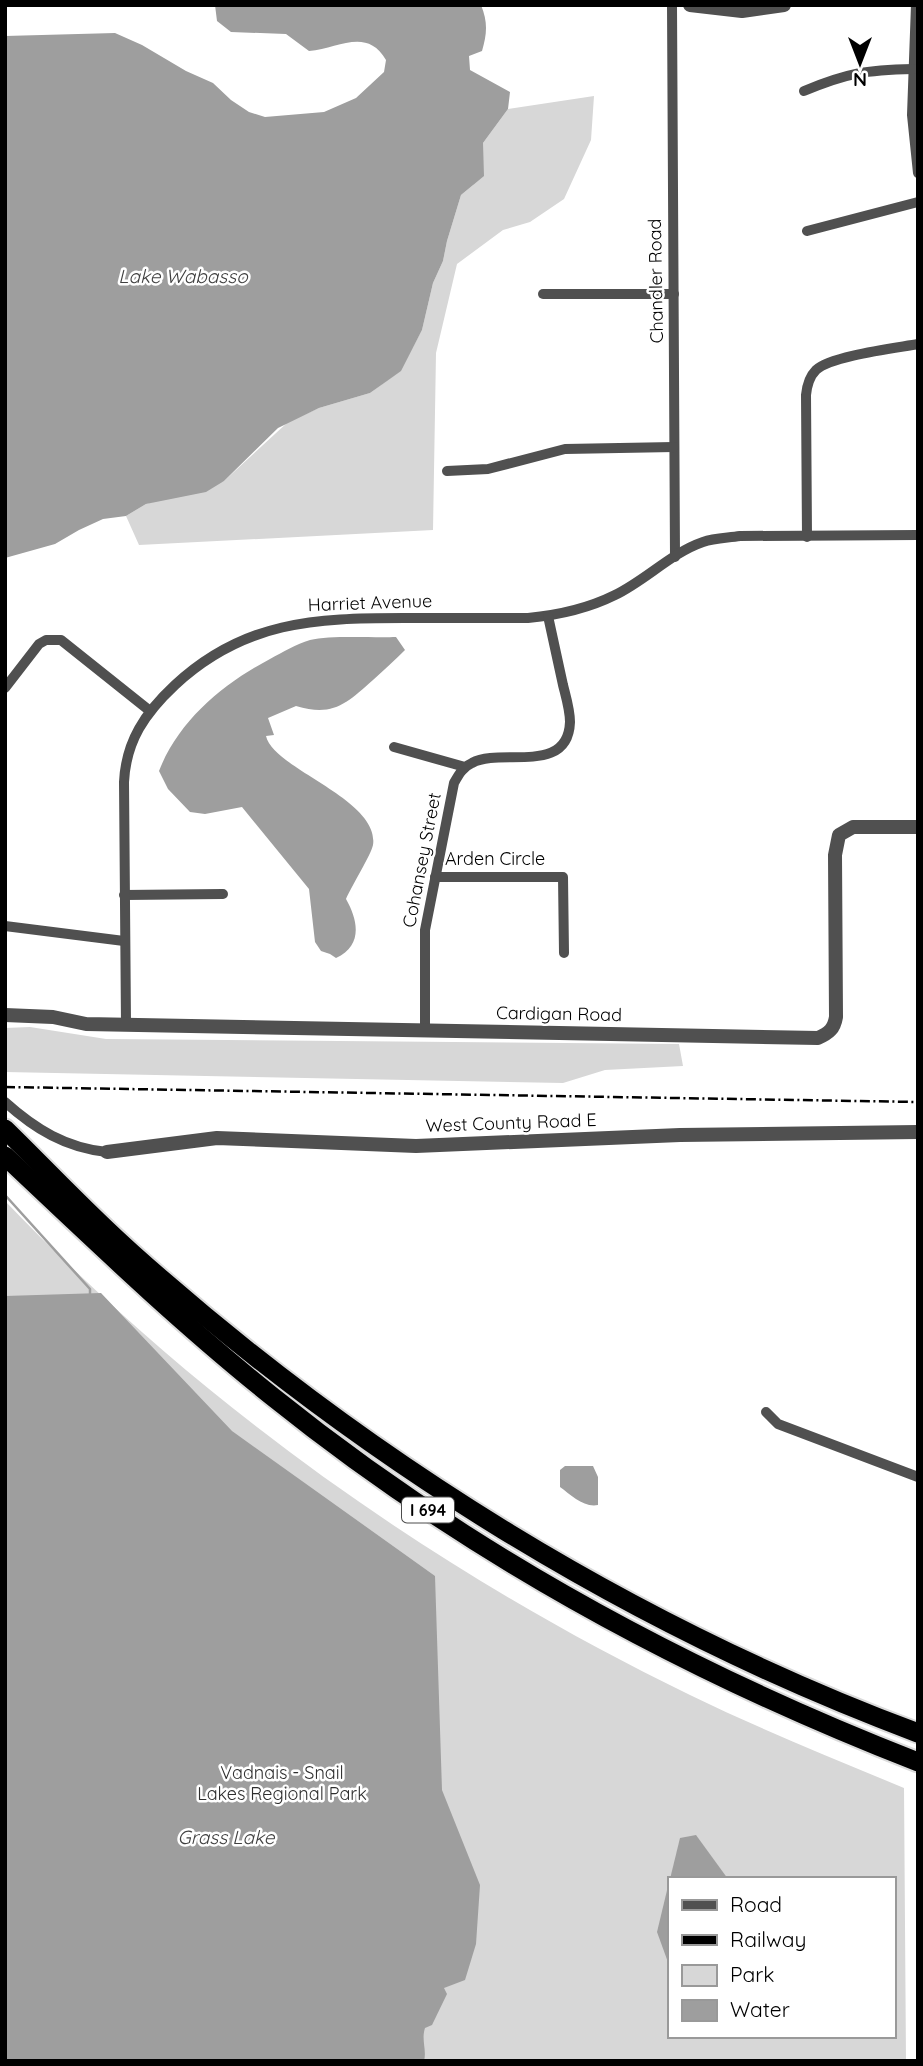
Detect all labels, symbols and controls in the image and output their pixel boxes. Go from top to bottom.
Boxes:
north arrow [825,28,895,98]
text: N [853,68,867,92]
street label: Chandler Road [643,218,668,344]
water label: Lake Wabasso [118,264,249,288]
street label: Harriet Avenue [307,589,433,616]
street label: Cohansey Street [397,790,446,929]
street label: Arden Circle [445,847,545,870]
street label: Cardigan Road [496,1001,622,1026]
street label: West County Road E [425,1108,597,1137]
road number: I 694 [402,1498,454,1522]
park label: Vadnais - Snail Lakes Regional Park [197,1761,367,1805]
water label: Grass Lake [178,1825,276,1849]
legend [668,1877,895,2038]
text: Road [730,1891,782,1917]
text: Railway [730,1926,806,1952]
text: Park [730,1961,774,1987]
text: Water [730,1996,790,2022]

